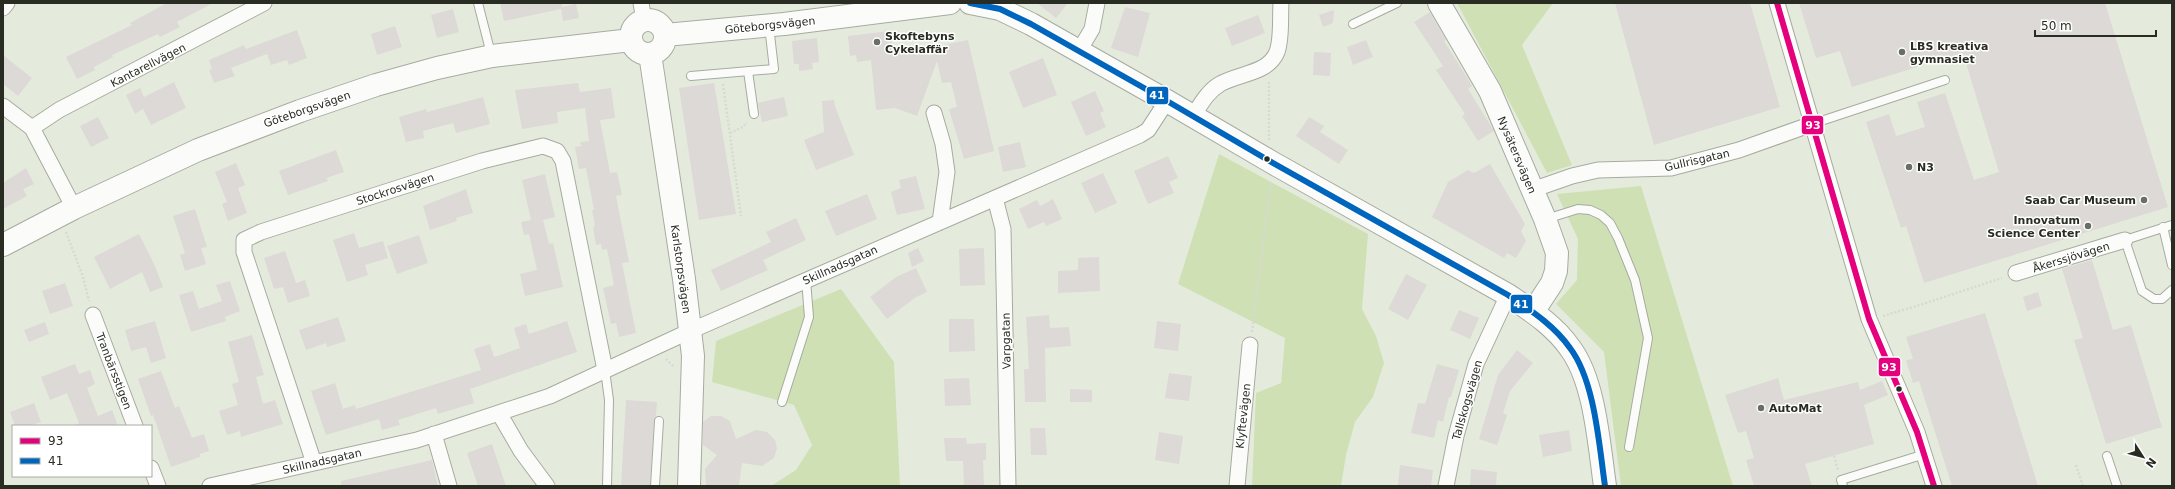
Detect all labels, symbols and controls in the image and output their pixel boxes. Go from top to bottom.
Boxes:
scale bar [2035,12,2156,38]
street label: Göteborgsvägen [724,14,816,37]
text: 50 m [2041,19,2072,33]
place label: Skoftebyns Cykelaffär [885,30,955,56]
marker: Skoftebyns Cykelaffär [872,37,882,47]
place label: LBS kreativa gymnasiet [1910,40,1988,66]
street label: Kantarellvägen [108,41,188,90]
marker: LBS kreativa gymnasiet [1897,47,1907,57]
line badge: 41 [1146,86,1169,105]
street label: Göteborgsvägen [262,88,352,130]
text: 41 [1149,89,1165,102]
street label: Nysätersvägen [1494,115,1539,196]
line badge: 93 [1801,115,1824,135]
text: 93 [1805,119,1821,132]
street label: Gullrisgatan [1663,147,1731,174]
unlabelled marker [1262,154,1272,164]
place label: N3 [1917,161,1934,174]
marker: N3 [1904,162,1914,172]
street label: Stockrosvägen [355,171,436,208]
place label: Saab Car Museum [2025,194,2136,207]
marker: Saab Car Museum [2139,195,2149,205]
place label: Innovatum Science Center [1987,214,2081,240]
marker: Innovatum Science Center [2083,221,2093,231]
street label: Karlstorpsvägen [668,224,693,314]
street label: Åkerssjövägen [2031,240,2111,275]
street label: Skillnadsgatan [801,243,880,288]
line badge: 41 [1510,294,1533,314]
text: 41 [1513,298,1529,311]
street label: Varpgatan [1000,313,1013,369]
street label: Tranbärsstigen [93,330,134,411]
line badge: 93 [1878,357,1901,377]
street label: Tallskogsvägen [1450,358,1485,443]
text: 93 [1881,361,1897,374]
street label: Klyftevägen [1234,383,1253,449]
unlabelled marker [1894,384,1904,394]
place label: AutoMat [1769,402,1822,415]
marker: AutoMat [1756,403,1766,413]
legend [12,425,152,477]
text: 93 [48,434,63,448]
north arrow [2123,437,2163,477]
street label: Skillnadsgatan [281,446,363,477]
text: 41 [48,454,63,468]
text: N [2143,455,2159,470]

